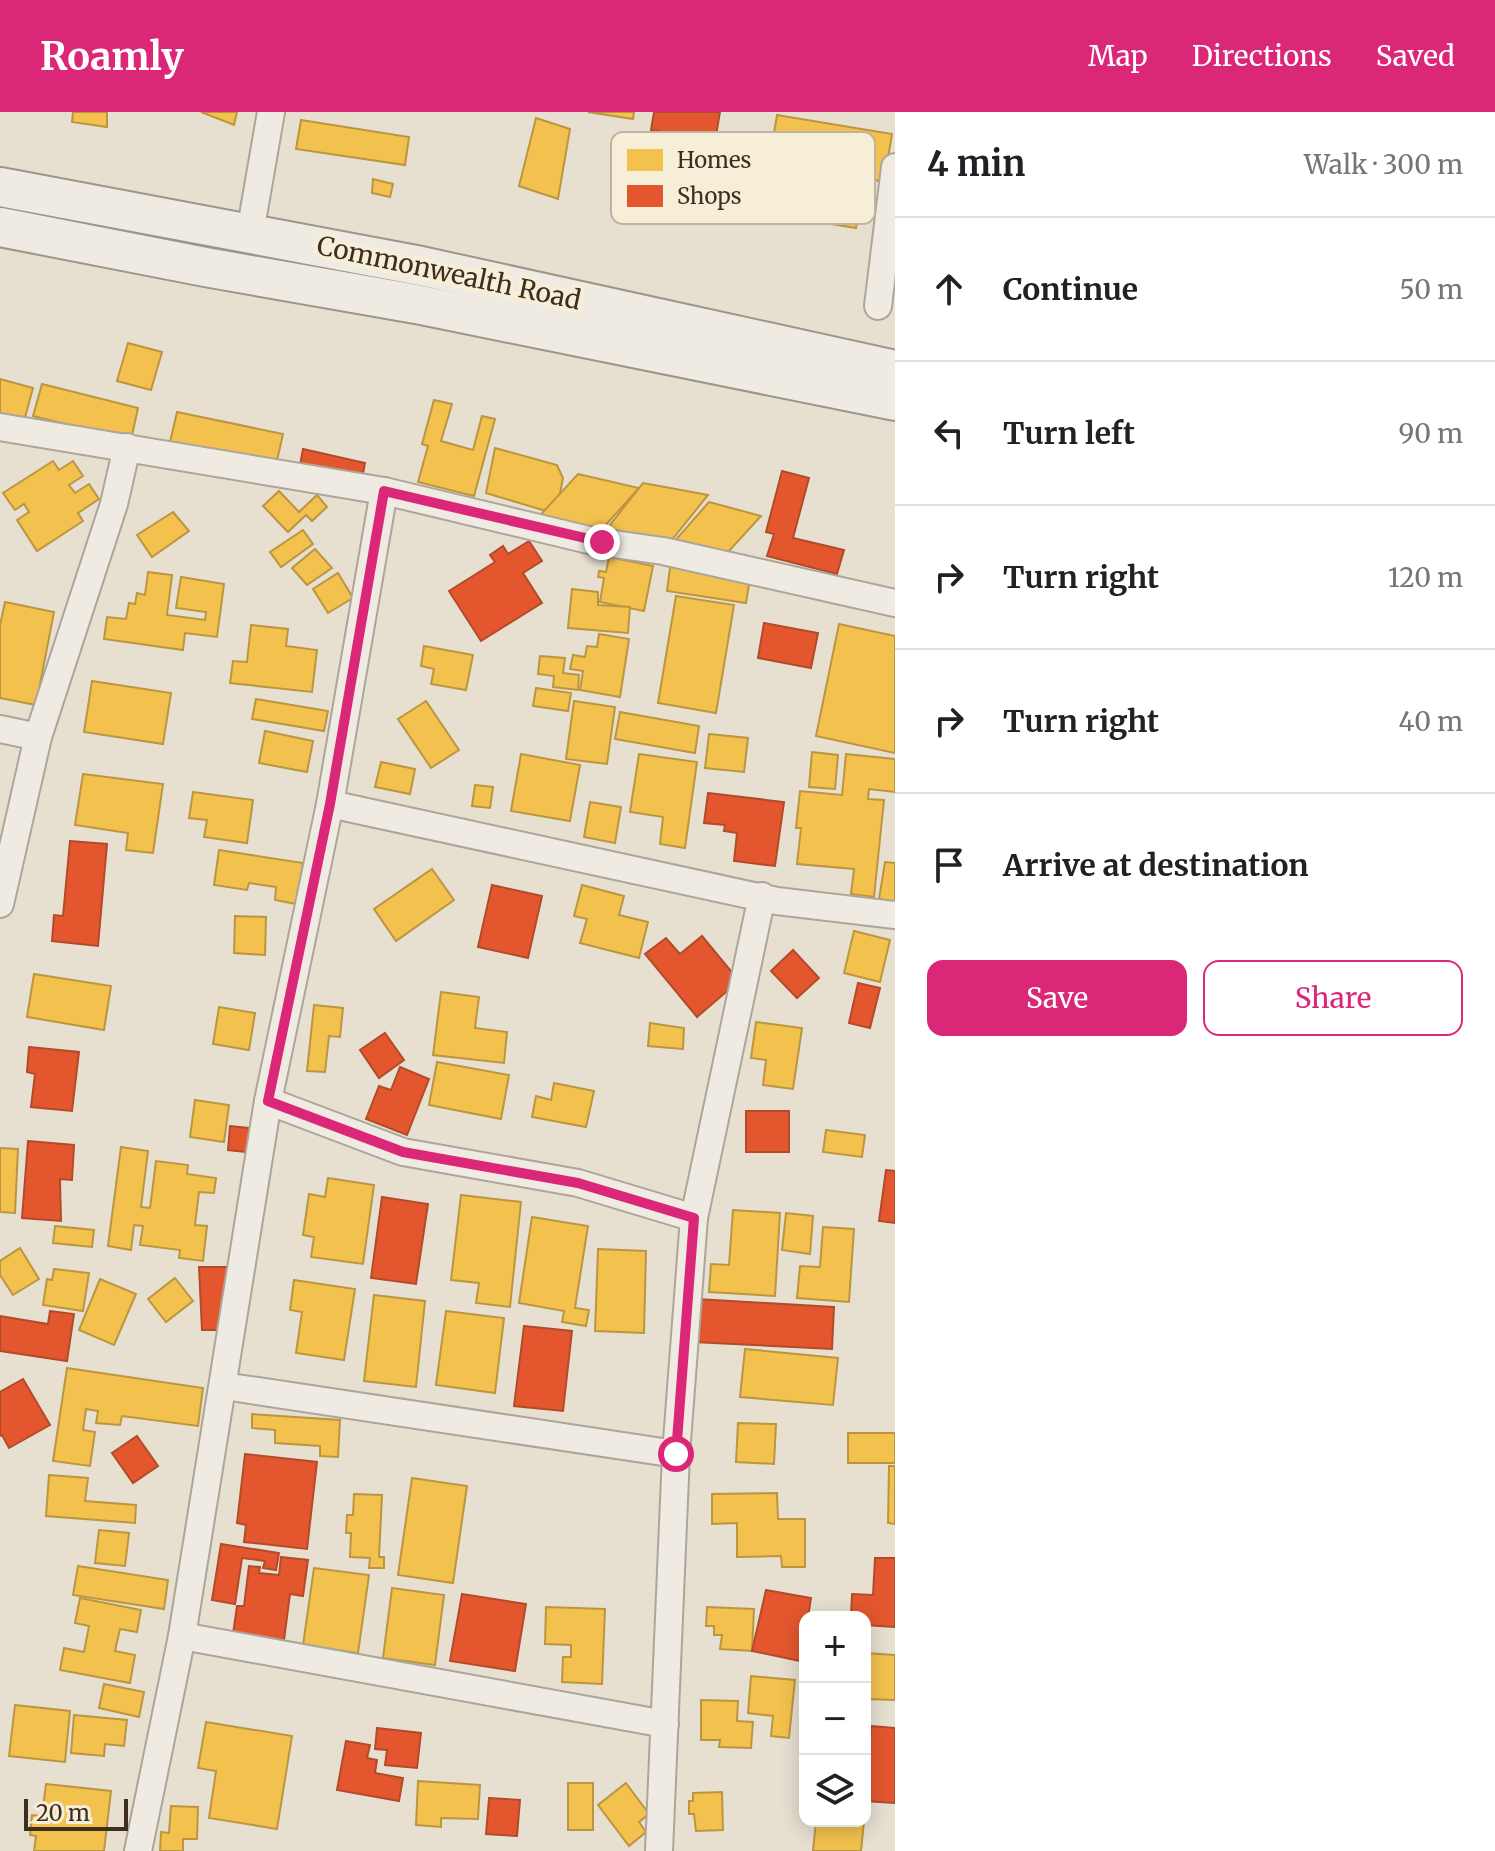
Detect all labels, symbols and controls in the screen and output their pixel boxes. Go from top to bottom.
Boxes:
text: Roamly [40,33,184,80]
text: Map [1088,38,1148,74]
text: Directions [1192,38,1332,74]
text: Saved [1376,38,1455,74]
legend [611,132,875,224]
text: 4 min [927,143,1025,185]
text: Homes [677,146,751,174]
text: Walk · 300 m [1304,148,1463,181]
text: Shops [677,182,742,210]
street label: Commonwealth Road [314,228,584,317]
icon: ahead [927,267,971,311]
text: Continue [1003,270,1138,308]
text: 50 m [1399,273,1463,306]
icon: left [927,411,971,455]
text: Turn left [1003,414,1135,452]
text: 90 m [1399,417,1463,450]
route end [584,524,620,560]
icon: right [927,555,971,599]
text: Turn right [1003,558,1159,596]
text: 120 m [1388,561,1463,594]
icon: right [927,699,971,743]
text: Turn right [1003,702,1159,740]
text: 40 m [1399,705,1463,738]
icon: arrive [927,843,971,887]
text: Arrive at destination [1003,846,1309,884]
button: Save [927,960,1187,1036]
button: Share [1203,960,1463,1036]
route start [658,1436,694,1472]
map controls [799,1611,871,1827]
button: + [799,1611,871,1683]
button: − [799,1683,871,1755]
button: layers [799,1755,871,1827]
scale bar [24,1795,128,1831]
text: 20 m [36,1799,90,1827]

